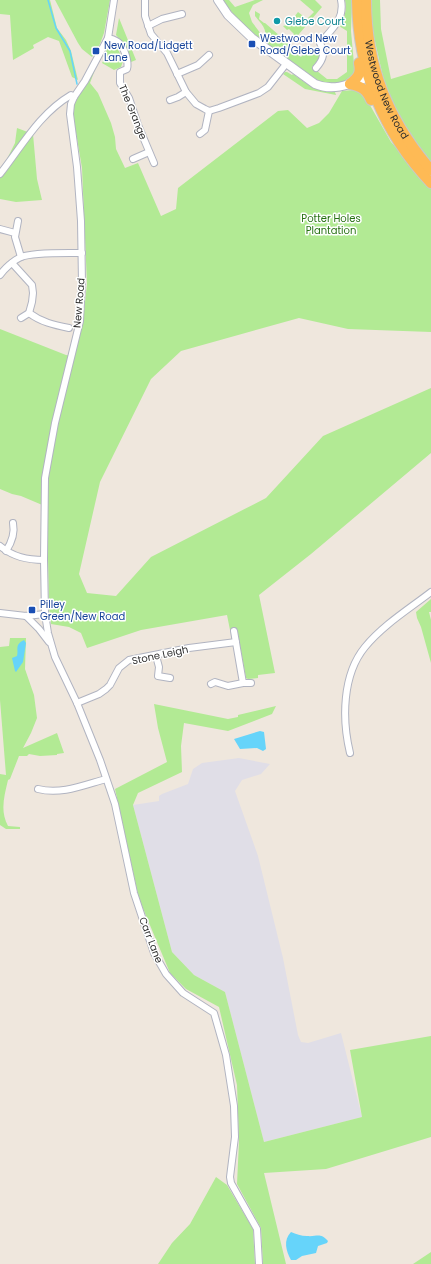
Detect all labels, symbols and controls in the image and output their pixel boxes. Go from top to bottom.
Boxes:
place label: Glebe Court [285,14,345,29]
marker: Glebe Court [272,16,282,26]
place label: Westwood New Road/Glebe Court [260,31,351,58]
place label: New Road/Lidgett Lane [104,38,193,65]
marker: Westwood New Road/Glebe Court [247,39,257,49]
street label: Westwood New Road [361,39,413,142]
marker: New Road/Lidgett Lane [91,46,101,56]
street label: The Grange [115,82,151,142]
park label: Potter Holes Plantation [301,211,361,238]
street label: New Road [69,277,89,329]
place label: Pilley Green/New Road [40,597,125,624]
marker: Pilley Green/New Road [27,605,37,615]
street label: Stone Leigh [130,642,190,668]
street label: Carr Lane [135,915,167,965]

